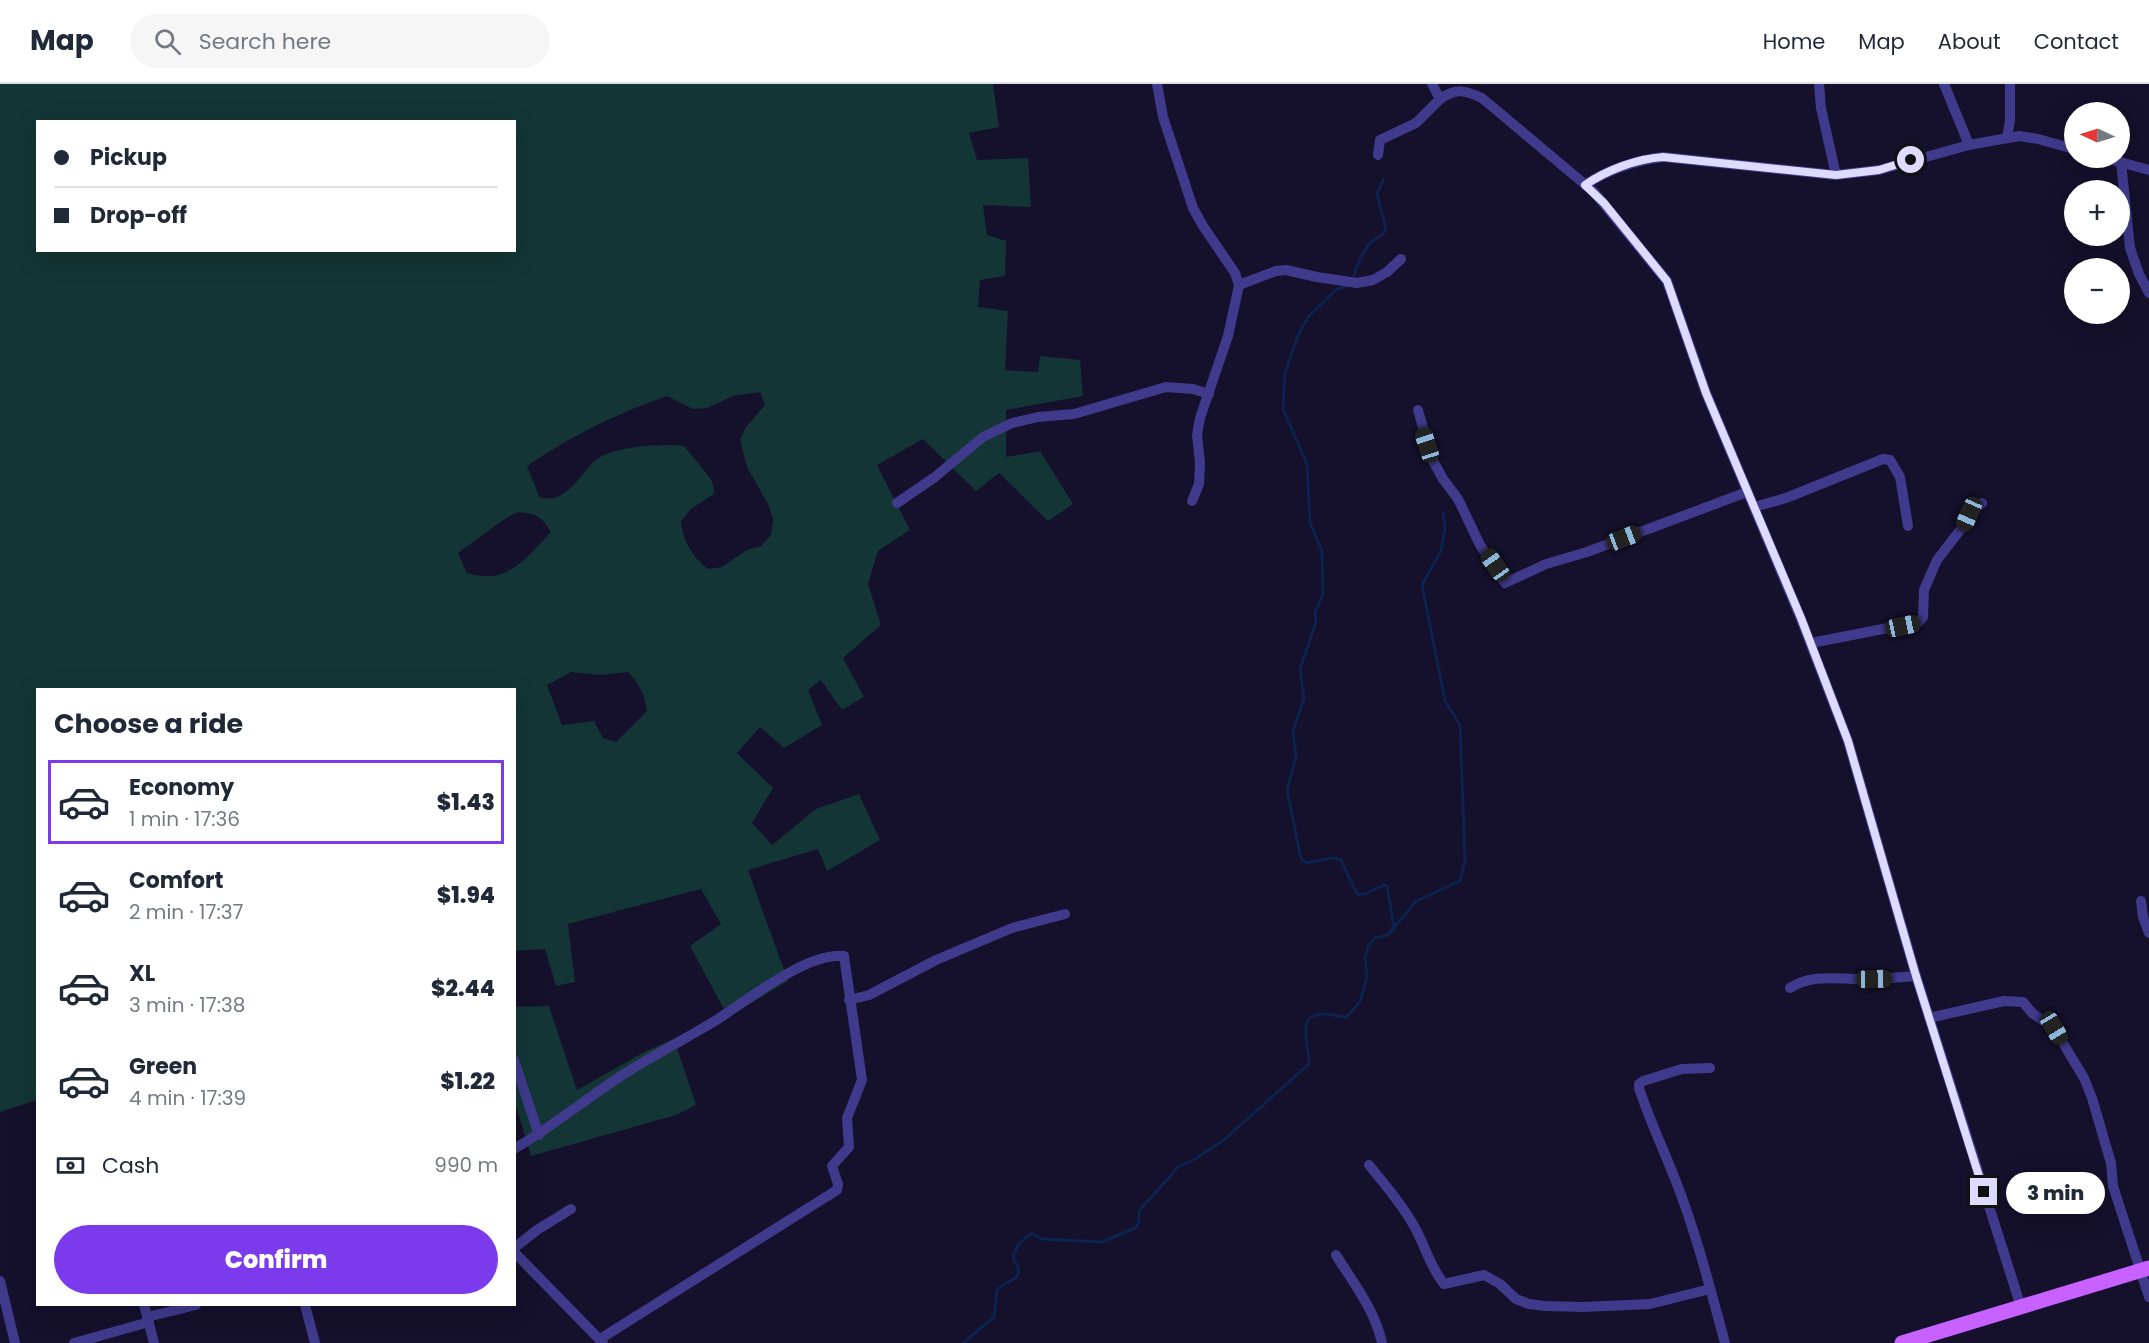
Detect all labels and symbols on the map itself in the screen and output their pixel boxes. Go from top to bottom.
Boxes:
north arrow [2064,102,2130,168]
route start [1897,146,1924,173]
car [1413,425,1441,465]
car [1953,494,1985,534]
car [1604,523,1644,553]
car [1477,545,1513,585]
car [1884,613,1922,639]
car [1856,970,1892,988]
car [2037,1008,2071,1048]
callout: 3 min [2005,1171,2104,1213]
route end [1970,1178,1997,1205]

